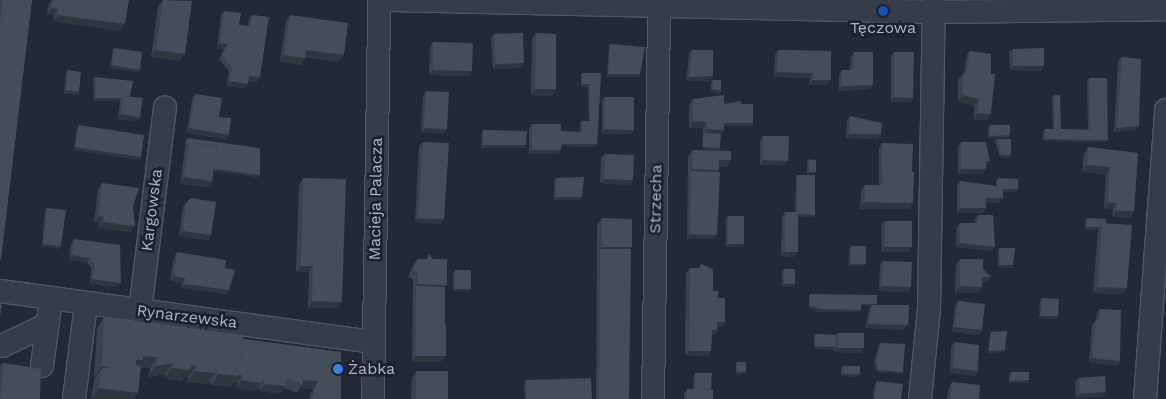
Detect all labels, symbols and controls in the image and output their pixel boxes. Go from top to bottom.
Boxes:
marker: Tęczowa [877,5,889,17]
place label: Tęczowa [850,18,916,38]
street label: Macieja Palacza [365,137,387,261]
street label: Strzecha [646,164,666,234]
street label: Kargowska [137,168,167,252]
street label: Rynarzewska [136,301,238,333]
place label: Żabka [348,359,395,379]
marker: Żabka [332,363,344,375]

